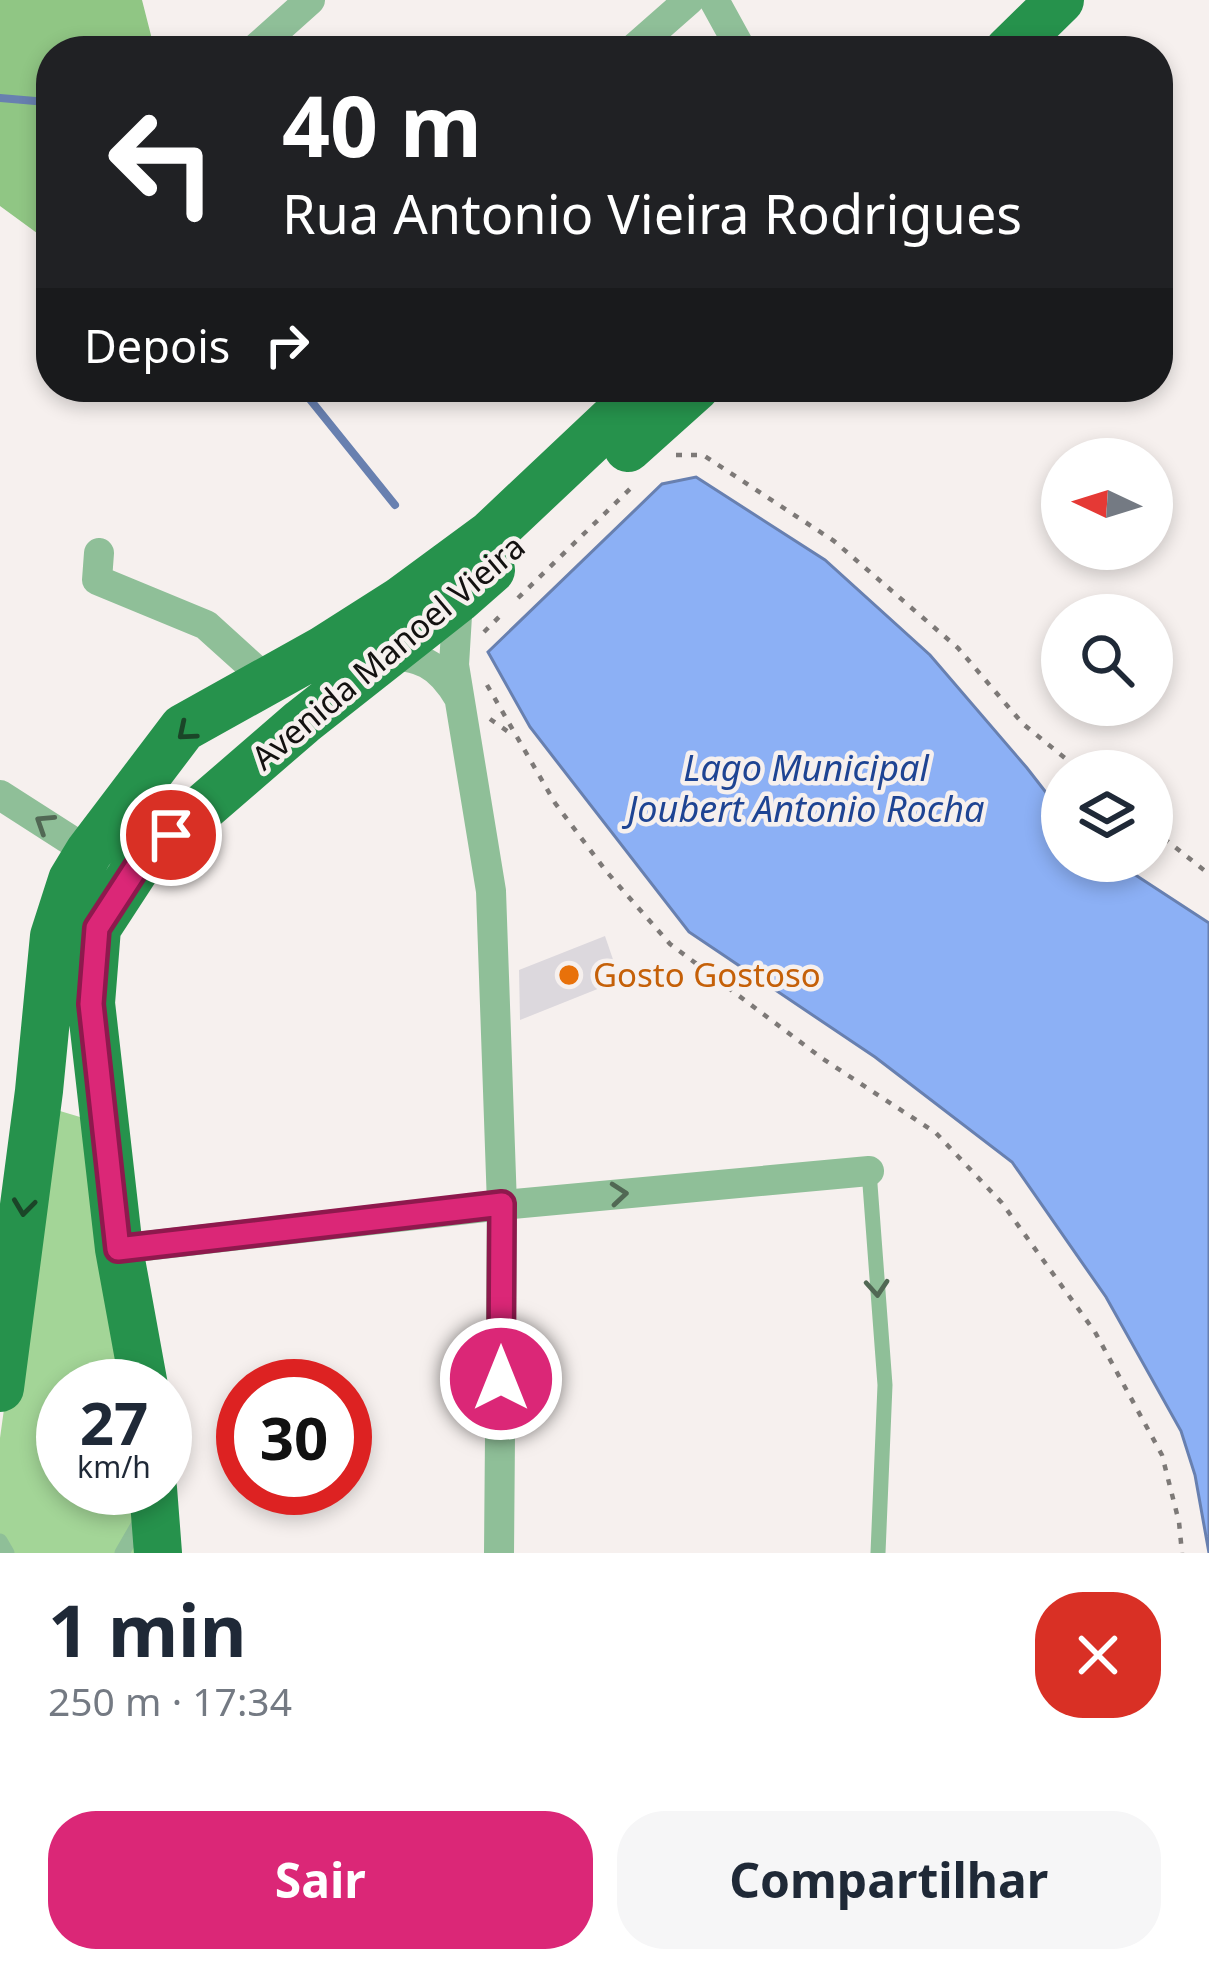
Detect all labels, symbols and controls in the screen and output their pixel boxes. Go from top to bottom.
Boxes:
text: 40 m [282,67,482,182]
icon: left [84,84,240,240]
text: Rua Antonio Vieira Rodrigues [282,176,1022,250]
icon: right [254,312,320,378]
text: Depois [84,315,230,376]
north arrow [1041,438,1173,570]
map controls [1041,438,1173,882]
street label: Avenida Manoel Vieira [241,524,534,779]
button: search [1041,594,1173,726]
one-way arrow [177,717,199,739]
water label: Lago Municipal Joubert Antonio Rocha [622,743,984,833]
button: layers [1041,750,1173,882]
pin [120,784,222,886]
icon: arrive [138,802,204,868]
one-way arrow [36,815,58,837]
place label: Gosto Gostoso [593,952,821,997]
marker: Gosto Gostoso [556,962,582,988]
one-way arrow [609,1182,628,1207]
one-way arrow [12,1197,38,1217]
one-way arrow [864,1279,890,1298]
position arrow [438,1316,564,1442]
speed limit sign: 30 [216,1359,372,1515]
text: 27 [80,1381,148,1463]
text: km/h [77,1446,151,1487]
text: 1 min [48,1580,246,1678]
button: close [1035,1592,1161,1718]
text: 250 m · 17:34 [48,1674,292,1727]
button: Sair [48,1811,593,1949]
button: Compartilhar [617,1811,1161,1949]

